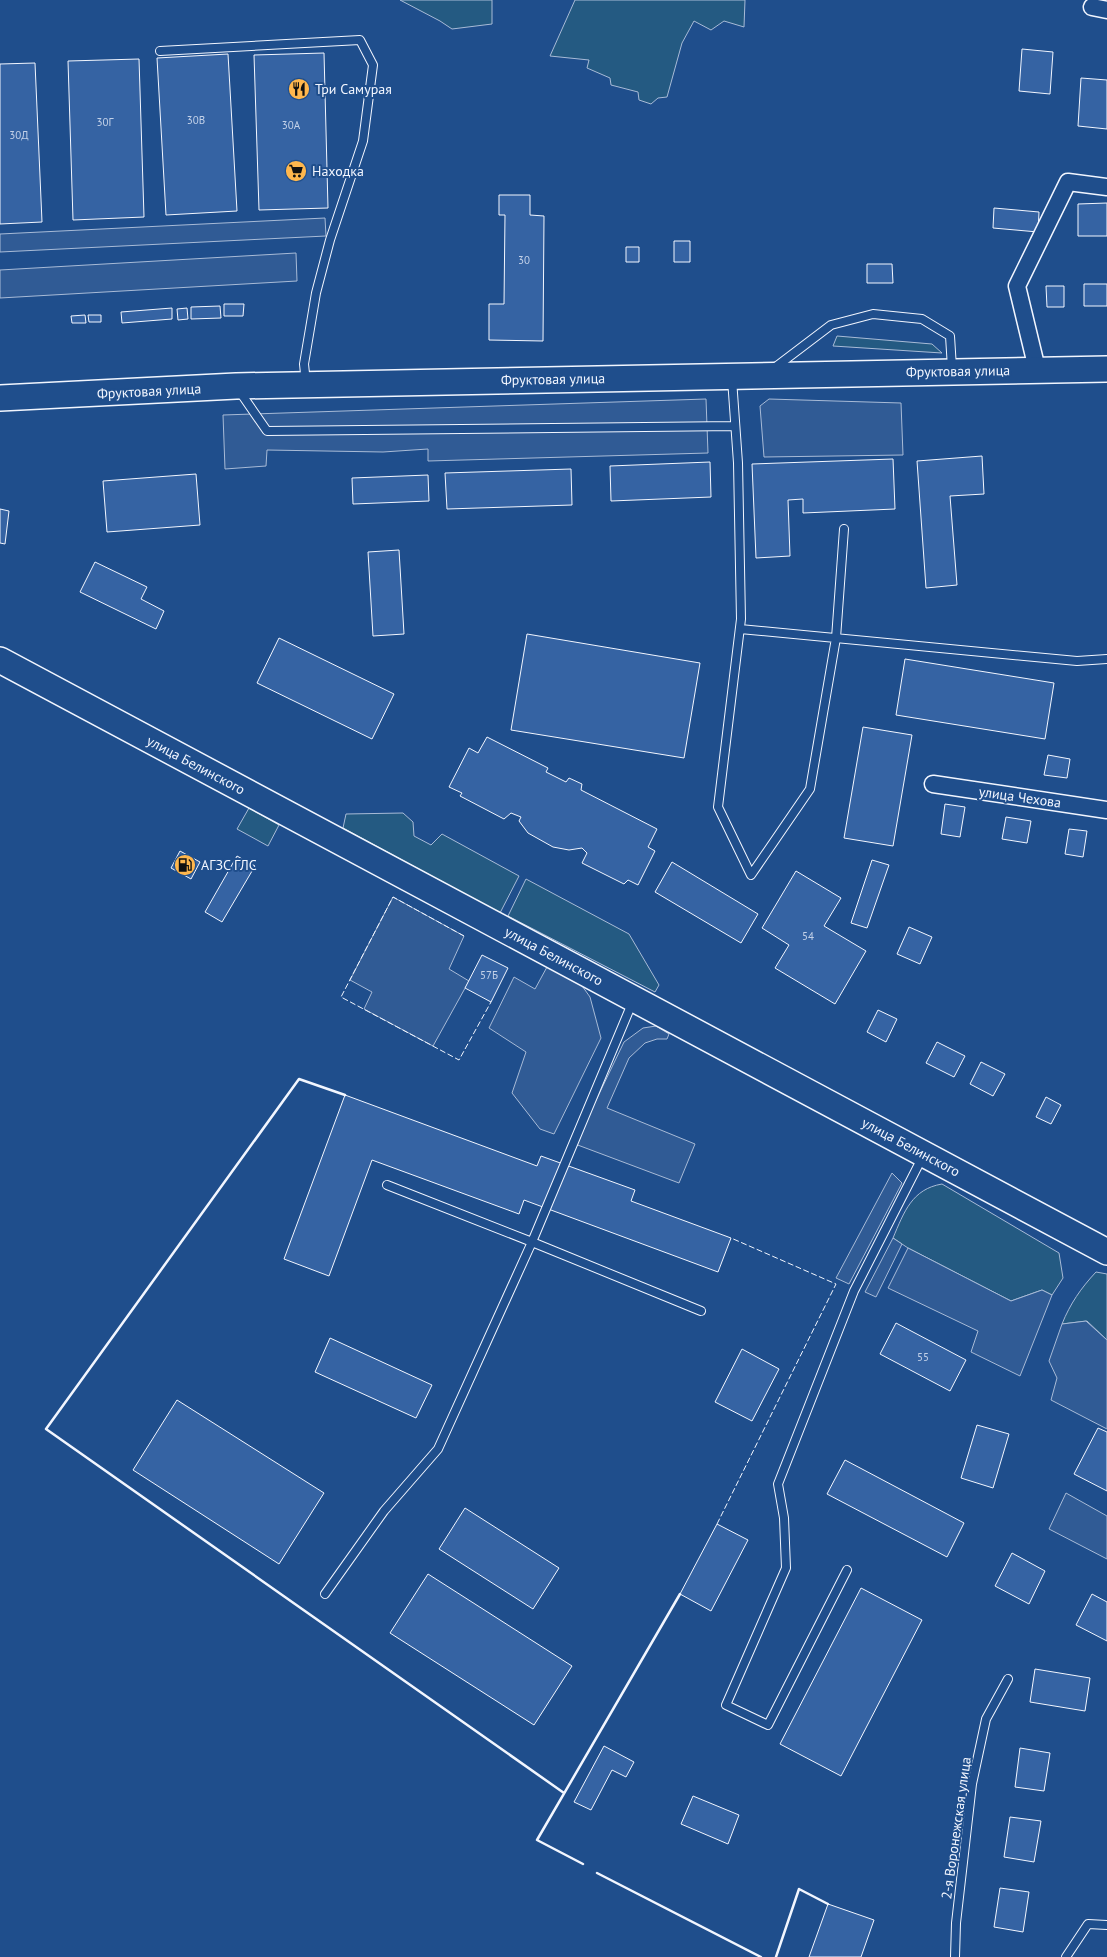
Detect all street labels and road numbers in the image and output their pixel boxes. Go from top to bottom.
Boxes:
street label: Фруктовая улица [906,361,1010,381]
street label: Фруктовая улица [501,369,605,389]
street label: Фруктовая улица [96,379,202,403]
street label: улица Белинского [144,731,248,799]
street label: улица Чехова [978,782,1062,812]
street label: улица Белинского [502,922,606,990]
street label: улица Белинского [859,1113,963,1181]
street label: 2-я Воронежская улица [937,1756,975,1900]

